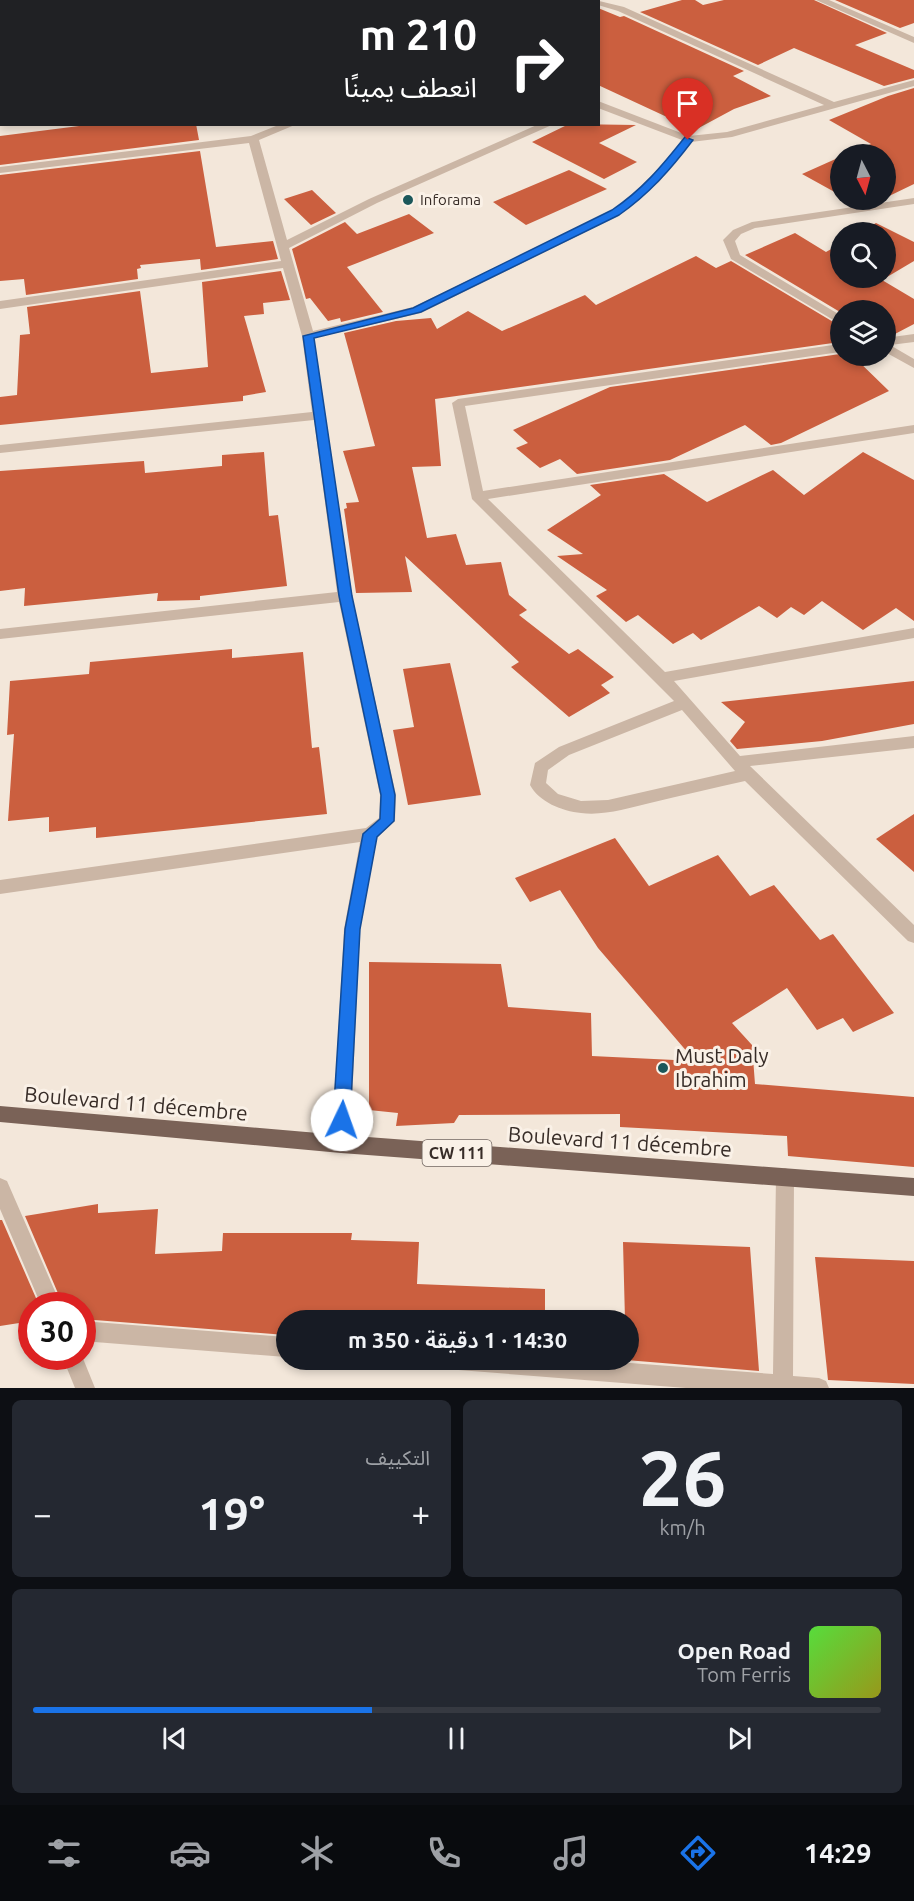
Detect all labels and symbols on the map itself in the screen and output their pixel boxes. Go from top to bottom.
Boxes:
pin [662,78,713,140]
north arrow [830,144,896,210]
place label: Inforama [420,191,481,208]
marker: Inforama [401,193,415,207]
place label: Must Daly Ibrahim [675,1043,769,1091]
marker: Must Daly Ibrahim [656,1061,670,1075]
street label: Boulevard 11 décembre [23,1081,249,1125]
position arrow [310,1088,374,1152]
street label: Boulevard 11 décembre [507,1121,733,1161]
road number: CW 111 [422,1140,492,1166]
speed limit sign: 30 [18,1292,96,1370]

